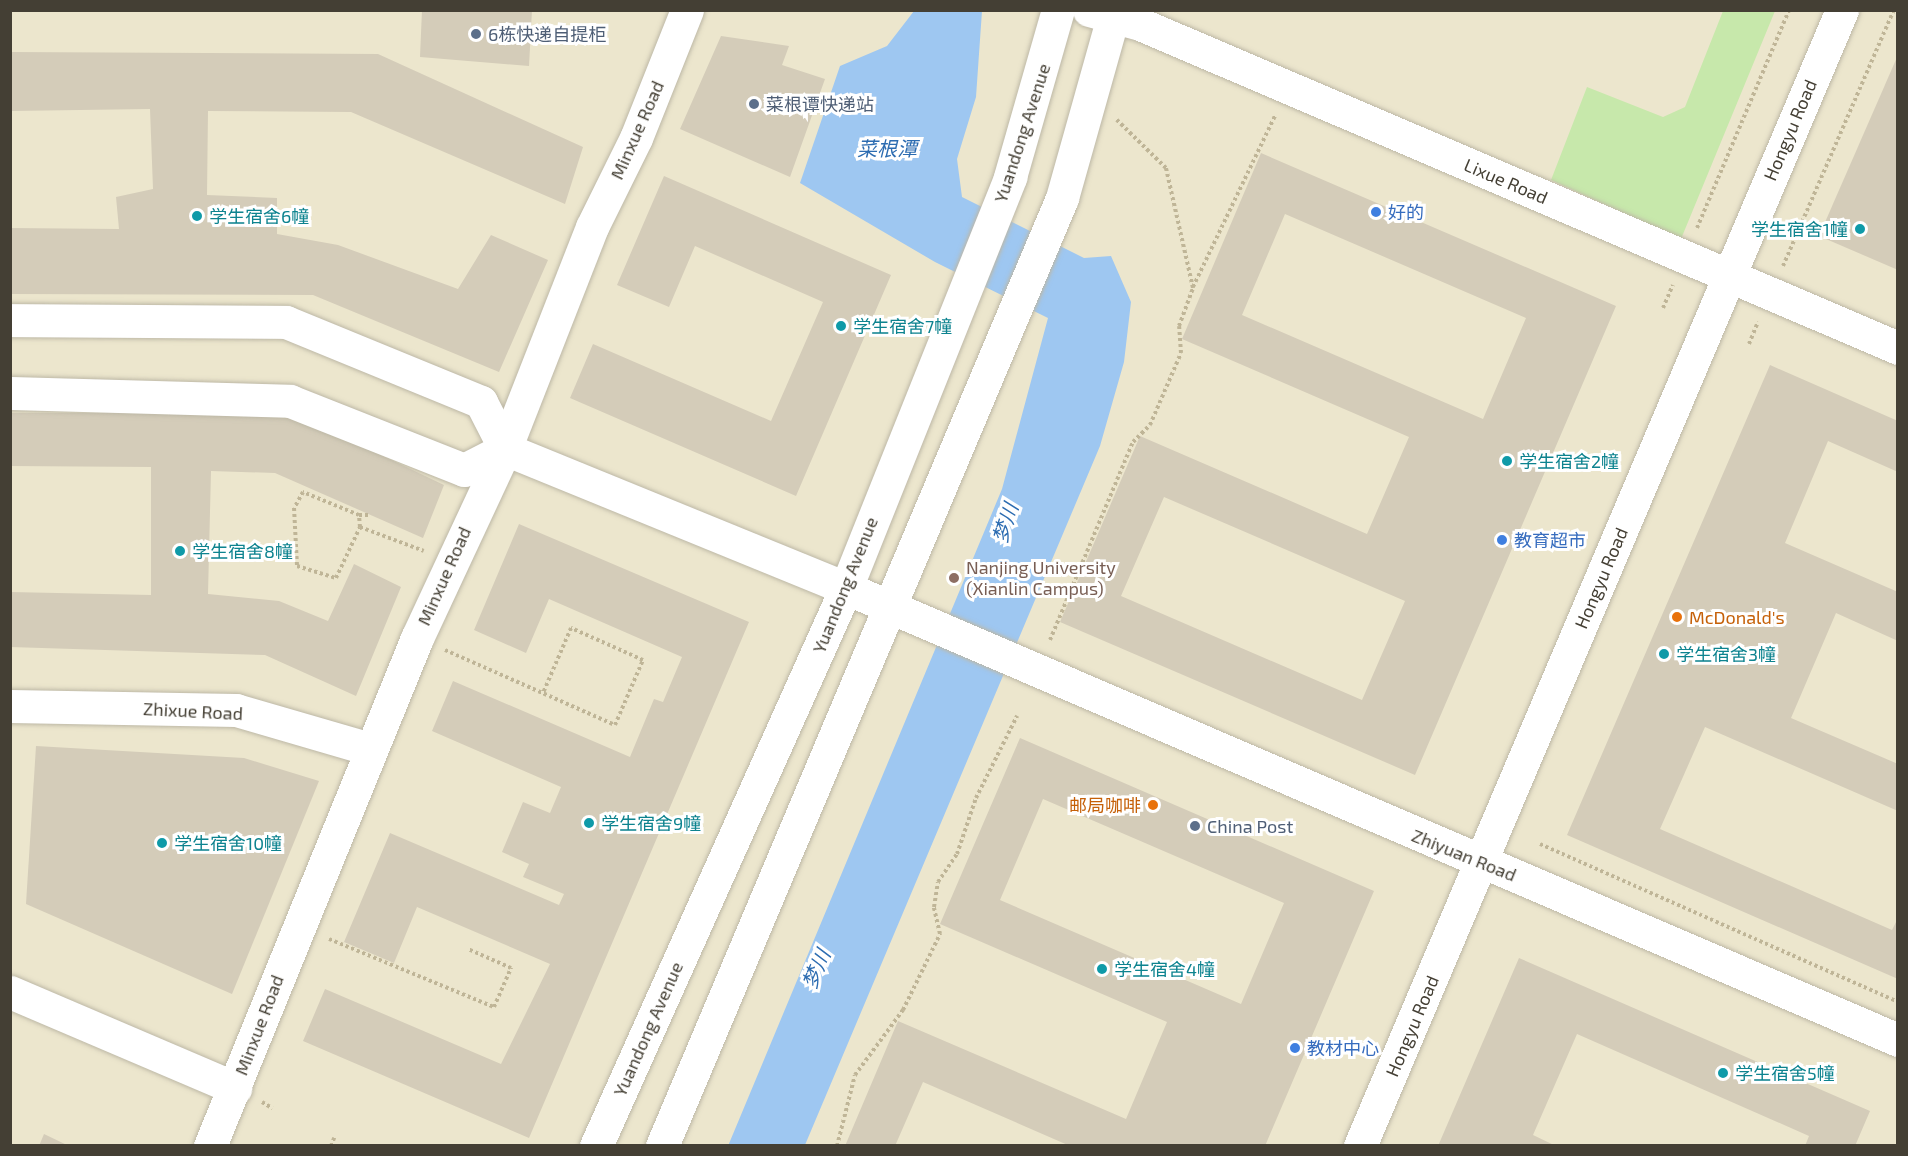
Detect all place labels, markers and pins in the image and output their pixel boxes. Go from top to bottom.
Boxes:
place label: 6栋快递自提柜 [488,23,606,45]
marker: 6栋快递自提柜 [469,27,483,41]
place label: 菜根谭快递站 [766,93,874,115]
marker: 菜根谭快递站 [747,97,761,111]
place label: 好的 [1388,201,1424,223]
place label: 学生宿舍6幢 [209,205,309,227]
marker: 好的 [1369,205,1383,219]
marker: 学生宿舍6幢 [190,209,204,223]
place label: 学生宿舍1幢 [1751,218,1848,240]
marker: 学生宿舍1幢 [1853,222,1867,236]
place label: 学生宿舍7幢 [853,315,952,337]
marker: 学生宿舍7幢 [834,319,848,333]
place label: 学生宿舍2幢 [1519,450,1619,472]
marker: 学生宿舍2幢 [1500,454,1514,468]
place label: 教育超市 [1514,529,1586,551]
marker: 教育超市 [1495,533,1509,547]
place label: 学生宿舍8幢 [192,540,293,562]
marker: 学生宿舍8幢 [173,544,187,558]
place label: Nanjing University (Xianlin Campus) [966,557,1116,600]
marker: Nanjing University (Xianlin Campus) [947,571,961,585]
place label: McDonald's [1689,606,1785,628]
marker: McDonald's [1670,610,1684,624]
place label: 学生宿舍3幢 [1676,643,1776,665]
marker: 学生宿舍3幢 [1657,647,1671,661]
place label: 邮局咖啡 [1069,794,1141,816]
marker: 邮局咖啡 [1146,798,1160,812]
place label: 学生宿舍9幢 [601,812,701,834]
place label: China Post [1207,815,1293,837]
marker: 学生宿舍9幢 [582,816,596,830]
marker: China Post [1188,819,1202,833]
place label: 学生宿舍10幢 [174,832,282,854]
marker: 学生宿舍10幢 [155,836,169,850]
place label: 学生宿舍4幢 [1114,958,1215,980]
marker: 学生宿舍4幢 [1095,962,1109,976]
place label: 教材中心 [1307,1037,1379,1059]
marker: 教材中心 [1288,1041,1302,1055]
place label: 学生宿舍5幢 [1735,1062,1835,1084]
marker: 学生宿舍5幢 [1716,1066,1730,1080]

